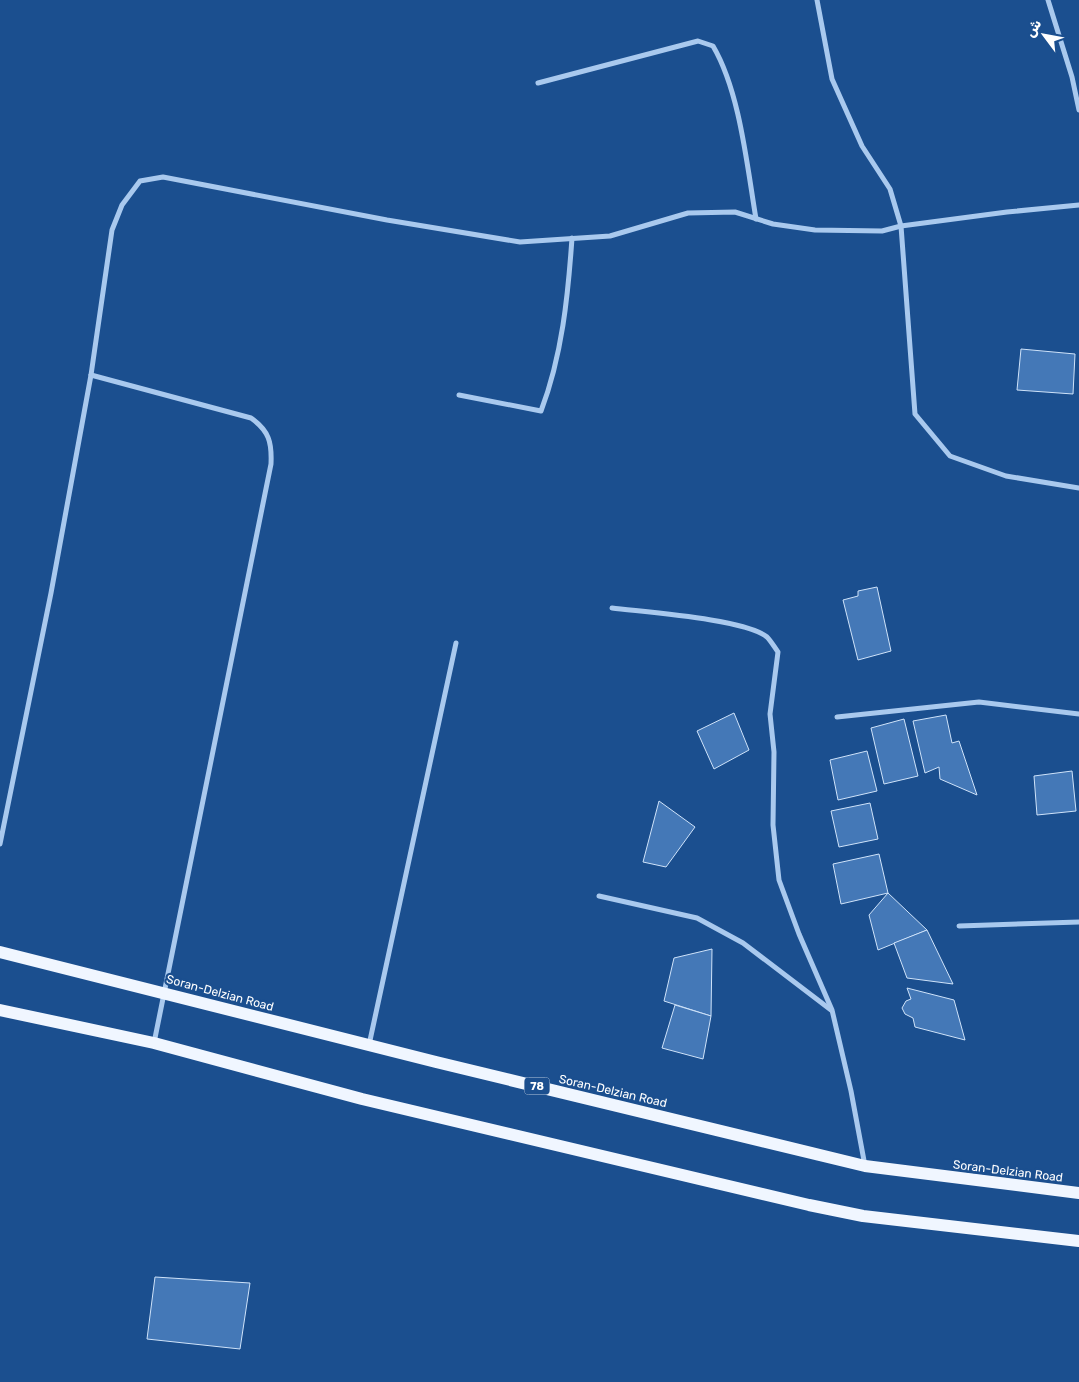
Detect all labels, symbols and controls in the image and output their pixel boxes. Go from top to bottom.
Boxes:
north arrow [1019,10,1069,60]
text: ش [1021,16,1045,40]
street label: Soran-Delzian Road [165,972,275,1014]
street label: Soran-Delzian Road [558,1072,668,1110]
road number: 78 [524,1078,550,1094]
street label: Soran-Delzian Road [952,1157,1064,1185]

